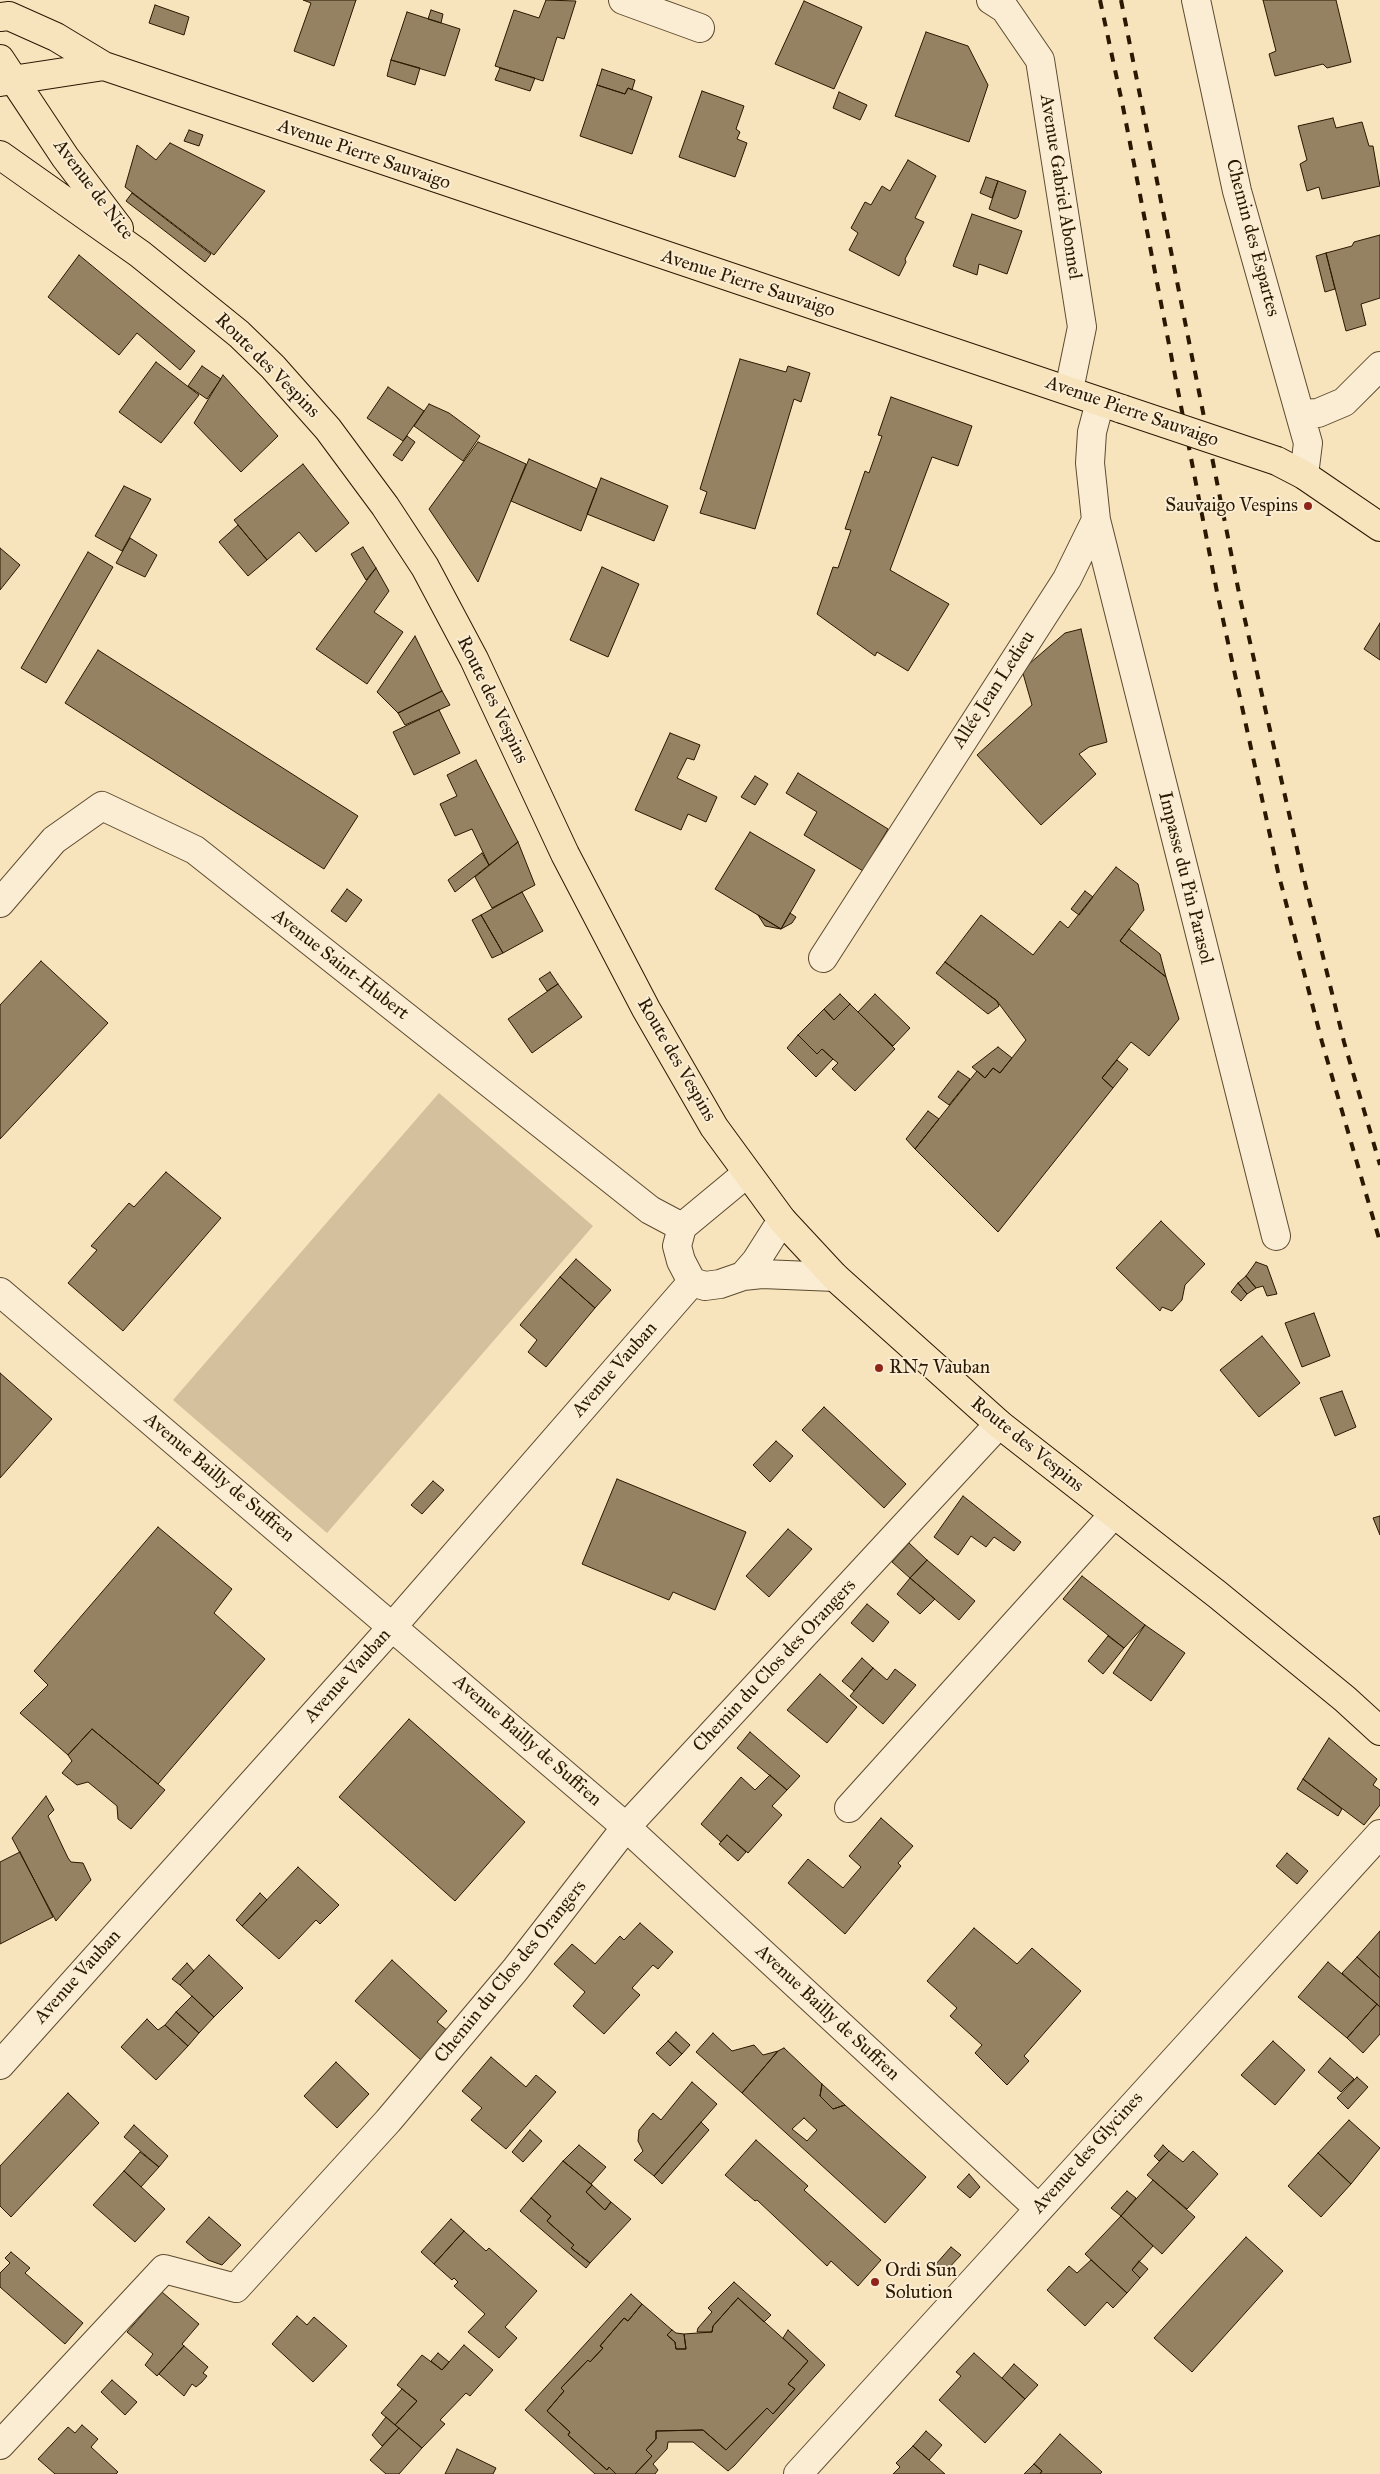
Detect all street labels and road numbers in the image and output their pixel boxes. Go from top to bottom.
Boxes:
street label: Avenue Gabriel Abonnel [1034,93,1086,281]
street label: Avenue Pierre Sauvaigo [275,115,453,195]
street label: Avenue de Nice [48,135,138,245]
street label: Chemin des Espartes [1220,157,1284,319]
street label: Avenue Pierre Sauvaigo [658,245,838,323]
street label: Route des Vespins [210,309,324,423]
street label: Avenue Pierre Sauvaigo [1043,372,1221,452]
street label: Allée Jean Ledieu [948,627,1040,753]
street label: Route des Vespins [451,633,533,767]
street label: Impasse du Pin Parasol [1153,789,1217,967]
street label: Avenue Saint-Hubert [267,904,413,1026]
street label: Route des Vespins [631,994,721,1126]
street label: Avenue Vauban [568,1318,662,1422]
street label: Route des Vespins [966,1392,1088,1498]
street label: Avenue Bailly de Suffren [139,1409,299,1547]
street label: Chemin du Clos des Orangers [689,1575,861,1757]
street label: Avenue Vauban [300,1624,396,1728]
street label: Avenue Bailly de Suffren [448,1670,606,1812]
street label: Chemin du Clos des Orangers [430,1876,592,2068]
street label: Avenue Vauban [30,1925,126,2029]
street label: Avenue Bailly de Suffren [750,1940,904,2086]
street label: Avenue des Glycines [1028,2088,1148,2218]

